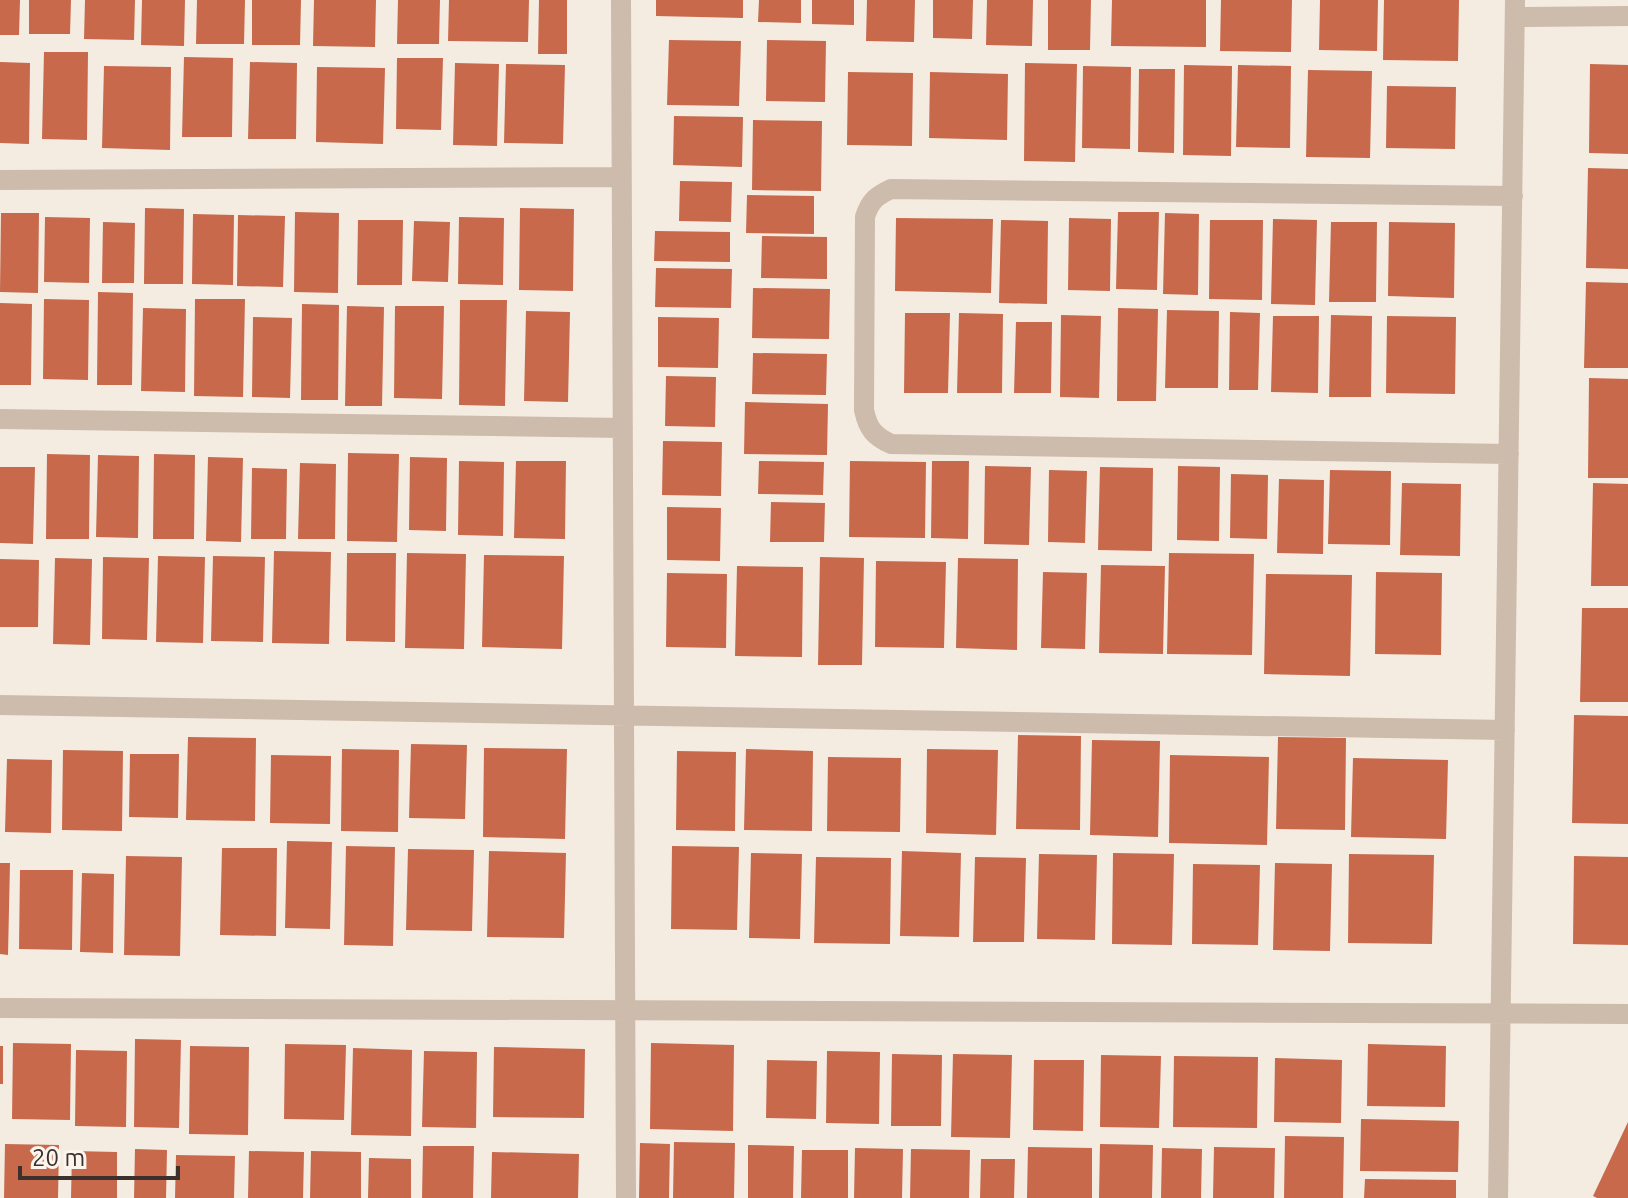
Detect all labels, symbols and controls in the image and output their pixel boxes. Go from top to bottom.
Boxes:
scale bar [20,1130,178,1180]
text: 20 m [32,1144,85,1171]

